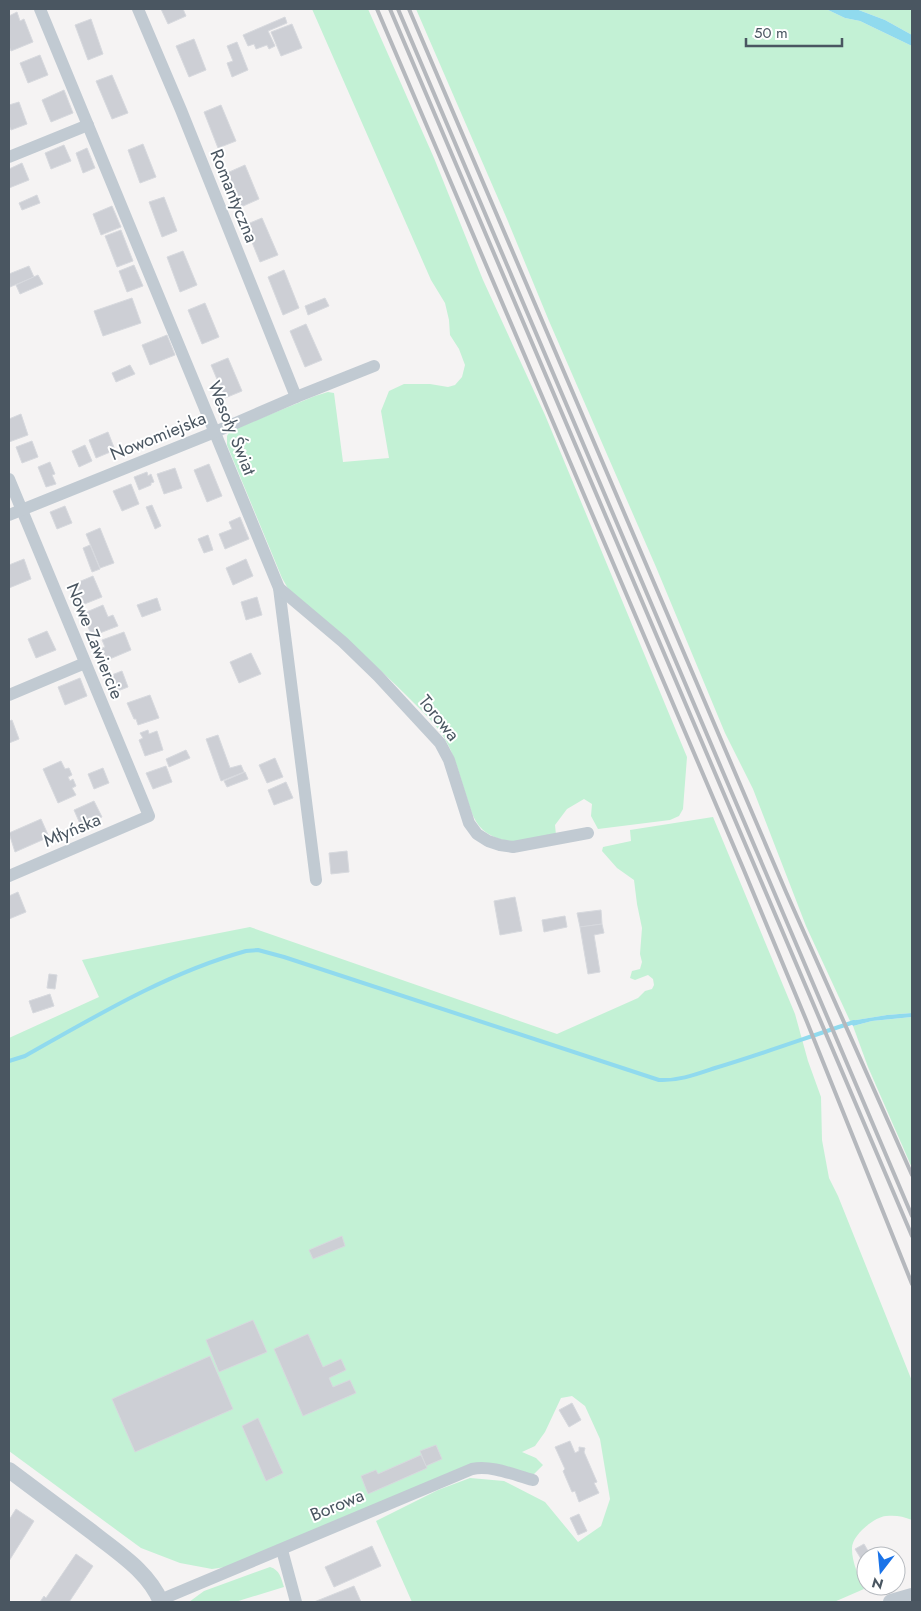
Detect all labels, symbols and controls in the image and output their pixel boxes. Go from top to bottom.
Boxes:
scale bar [746,15,842,47]
text: 50 m [754,22,788,44]
street label: Romantyczna [203,145,265,247]
street label: Wesoły Świat [201,377,263,480]
street label: Nowomiejska [106,405,210,467]
street label: Nowe Zawiercie [60,579,130,703]
street label: Torowa [412,689,466,747]
street label: Młyńska [39,806,105,854]
street label: Borowa [306,1482,368,1528]
north arrow [856,1546,906,1596]
text: N [869,1572,886,1595]

